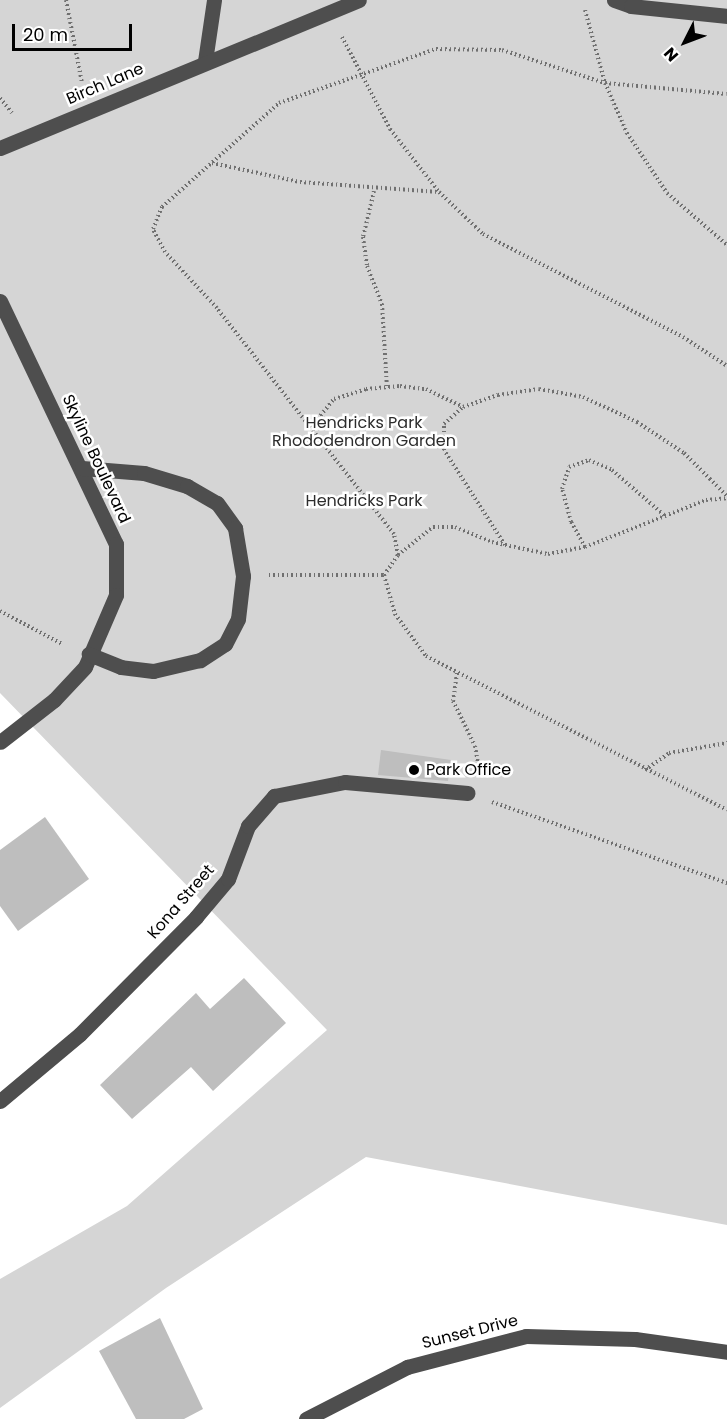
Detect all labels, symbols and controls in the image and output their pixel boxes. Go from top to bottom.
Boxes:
scale bar [15,12,135,50]
north arrow [655,12,715,72]
text: 20 m [23,22,68,47]
text: N [659,42,684,67]
street label: Birch Lane [64,59,146,109]
street label: Skyline Boulevard [58,392,134,526]
park label: Hendricks Park Rhododendron Garden [272,413,456,451]
park label: Hendricks Park [306,491,422,511]
place label: Park Office [426,760,511,780]
marker: Park Office [407,763,421,777]
street label: Kona Street [144,861,218,943]
street label: Sunset Drive [420,1311,520,1353]

